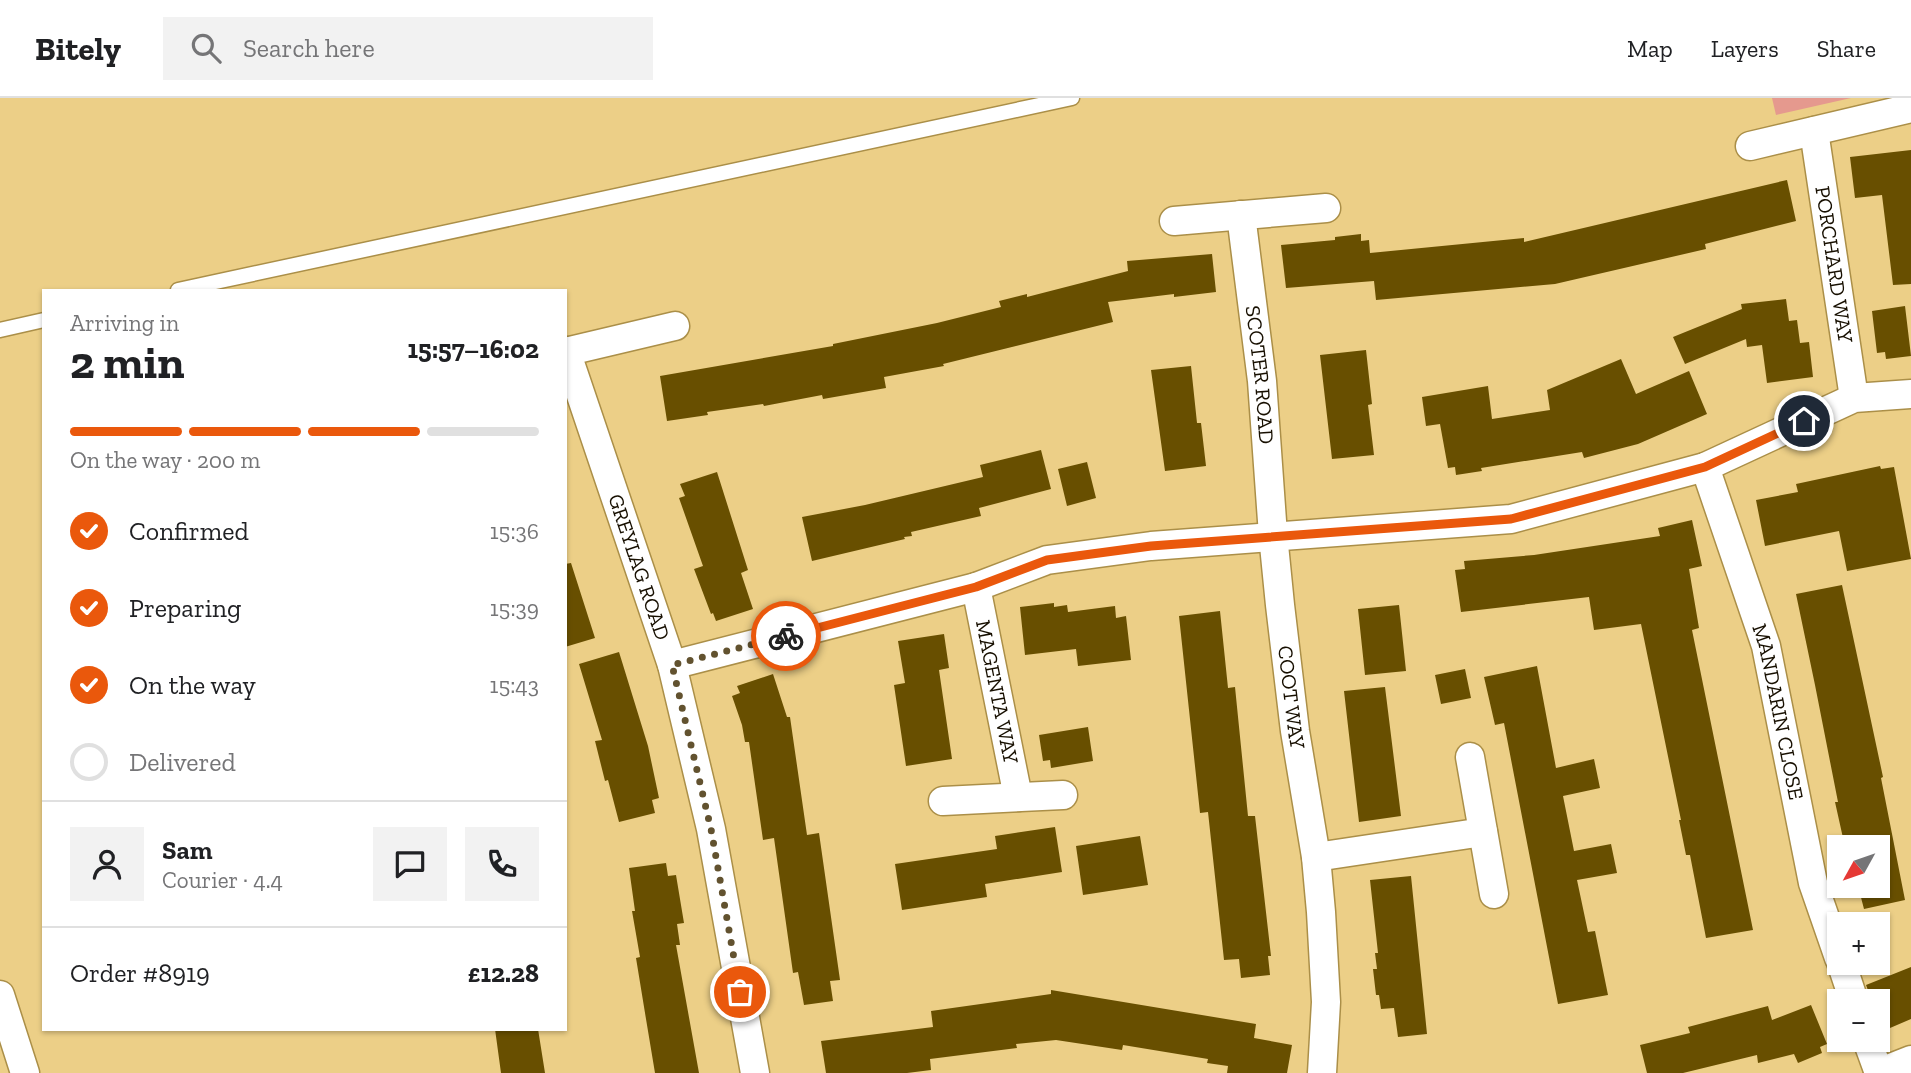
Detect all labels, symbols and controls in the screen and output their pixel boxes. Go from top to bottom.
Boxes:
search box [163,17,653,80]
text: Bitely [35,29,121,68]
icon: search [187,29,225,67]
text: Search here [243,32,375,64]
text: Map [1627,34,1673,63]
text: Layers [1711,34,1779,63]
text: Share [1817,34,1876,63]
street label: PORCHARD WAY [1810,184,1859,345]
street label: SCOTER ROAD [1241,304,1279,445]
text: Arriving in [70,309,179,337]
text: 15:57–16:02 [408,333,539,365]
text: 2 min [70,335,185,390]
pin [1774,391,1834,451]
icon: home [1785,402,1823,440]
text: On the way · 200 m [70,446,260,474]
street label: GREYLAG ROAD [603,491,676,643]
icon: check [70,512,108,550]
text: Confirmed [129,515,249,547]
text: 15:36 [490,517,539,545]
icon: check [70,589,108,627]
text: Preparing [129,592,241,624]
text: 15:39 [490,594,539,622]
courier [751,601,821,671]
icon: bike [767,617,805,655]
street label: MAGENTA WAY [971,618,1024,766]
street label: MANDARIN CLOSE [1747,620,1809,802]
street label: COOT WAY [1273,644,1311,751]
icon: check [70,666,108,704]
text: On the way [129,669,256,701]
text: 15:43 [490,671,539,699]
text: Delivered [129,746,236,778]
button: person [70,827,144,901]
button: chat [373,827,447,901]
button: phone [465,827,539,901]
text: Sam [162,834,212,866]
north arrow [1827,835,1890,898]
map controls [1827,835,1890,1052]
text: Courier · 4.4 [162,866,283,894]
button: + [1827,912,1890,975]
text: Order #8919 [70,957,210,989]
text: £12.28 [468,957,539,989]
pin [710,962,770,1022]
icon: bag [721,973,759,1011]
button: − [1827,989,1890,1052]

